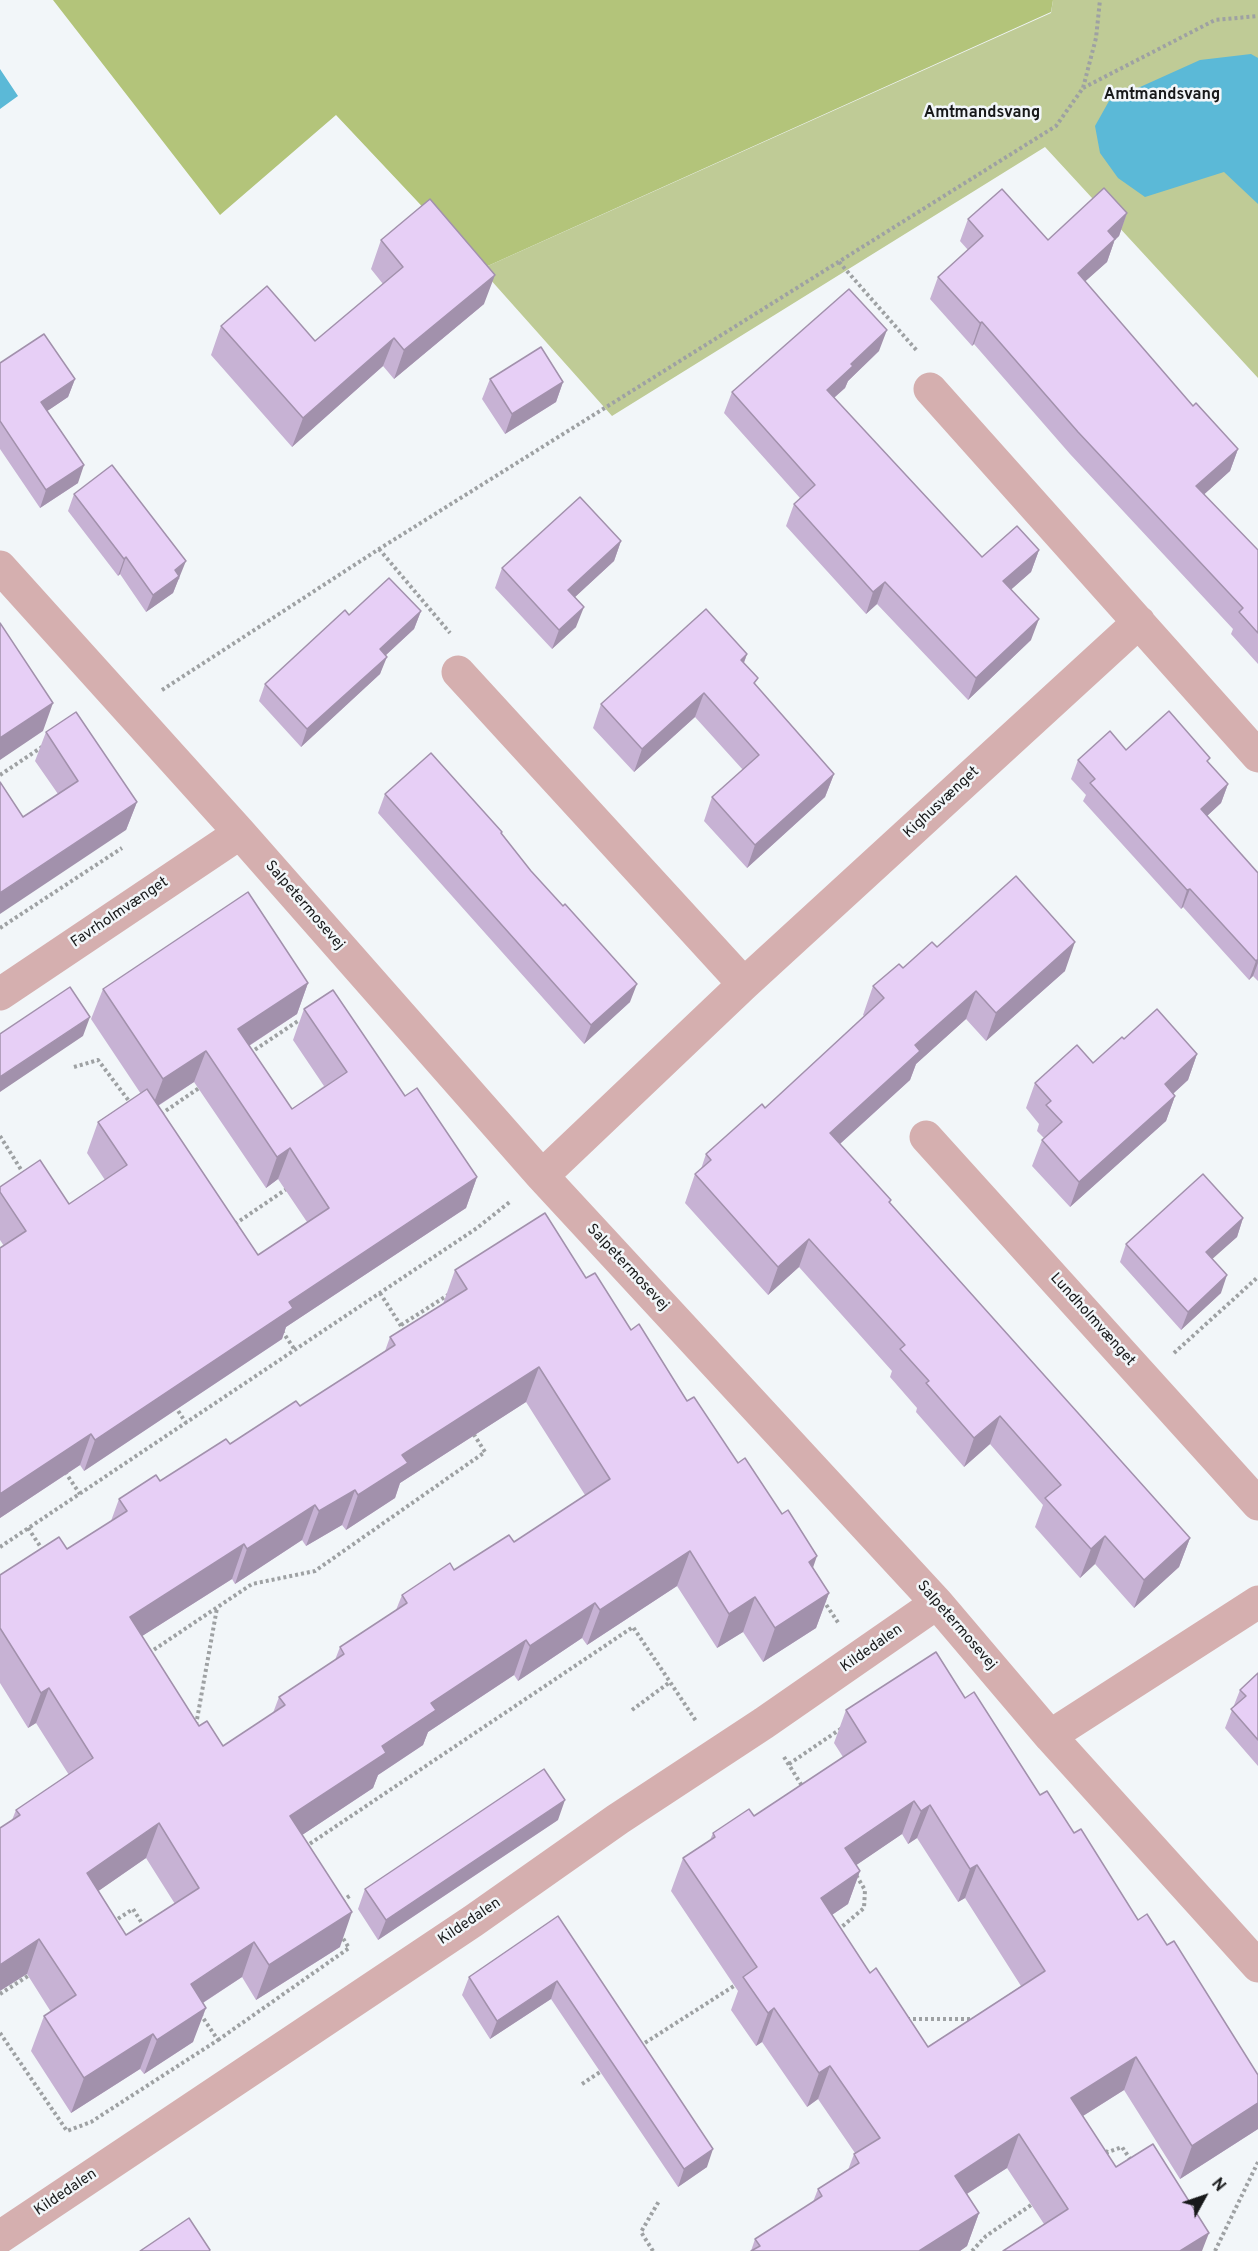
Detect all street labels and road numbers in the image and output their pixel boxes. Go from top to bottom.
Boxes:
street label: Kighusvænget [900,763,984,843]
street label: Salpetermosevej [260,858,348,954]
street label: Favrholmvænget [68,874,172,952]
street label: Salpetermosevej [582,1221,672,1315]
street label: Lundholmvænget [1046,1270,1138,1370]
street label: Salpetermosevej [912,1578,1000,1674]
street label: Kildedalen [838,1621,906,1677]
street label: Kildedalen [435,1895,505,1949]
street label: Kildedalen [31,2166,101,2220]

